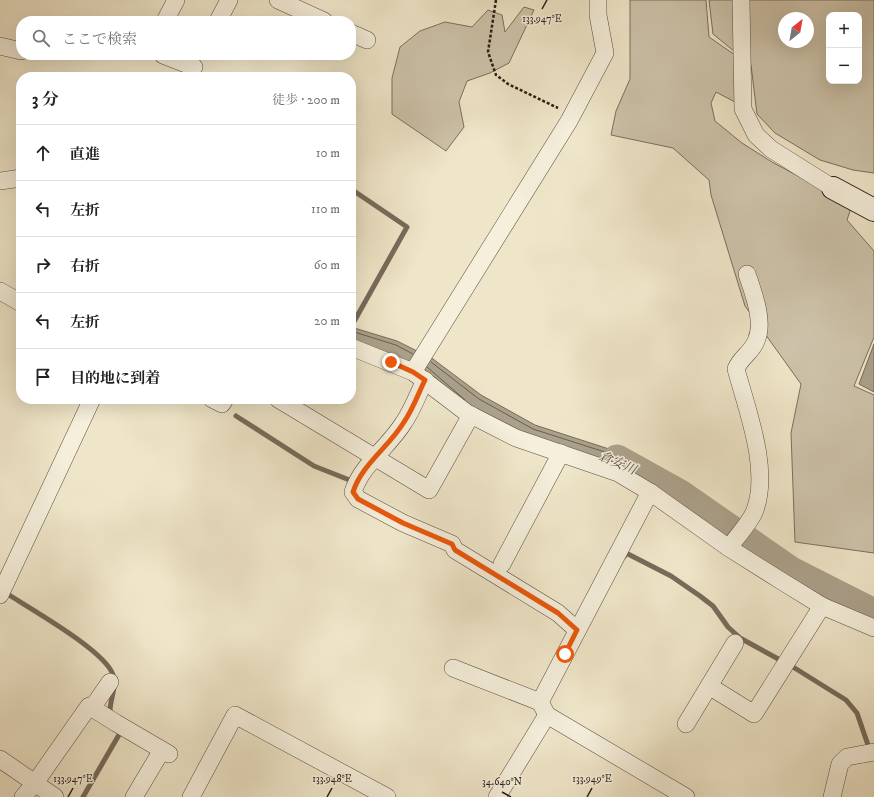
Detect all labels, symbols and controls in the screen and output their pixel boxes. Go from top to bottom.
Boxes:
north arrow [778,12,814,48]
map controls [826,12,862,84]
button: + [826,12,862,48]
text: 133.947°E [522,13,562,25]
search box [16,16,356,60]
icon: search [30,27,52,49]
text: ここで検索 [62,30,137,49]
button: − [826,48,862,84]
text: 3 分 [32,89,59,111]
text: 徒歩 · 200 m [272,92,340,108]
icon: ahead [32,142,54,164]
text: 直進 [70,145,100,164]
text: 10 m [316,145,340,161]
icon: left [32,198,54,220]
text: 左折 [70,201,100,220]
text: 110 m [311,201,340,217]
icon: right [32,254,54,276]
text: 右折 [70,257,100,276]
text: 60 m [314,257,340,273]
icon: left [32,310,54,332]
text: 左折 [70,313,100,332]
text: 20 m [314,313,340,329]
route end [382,353,400,371]
icon: arrive [32,366,54,388]
text: 目的地に到着 [70,369,160,388]
water label: 倉安川 [597,448,641,479]
route start [556,645,574,663]
text: 133.947°E [53,773,93,785]
text: 133.948°E [312,773,352,785]
text: 133.949°E [572,773,612,785]
text: 34.640°N [482,776,522,788]

